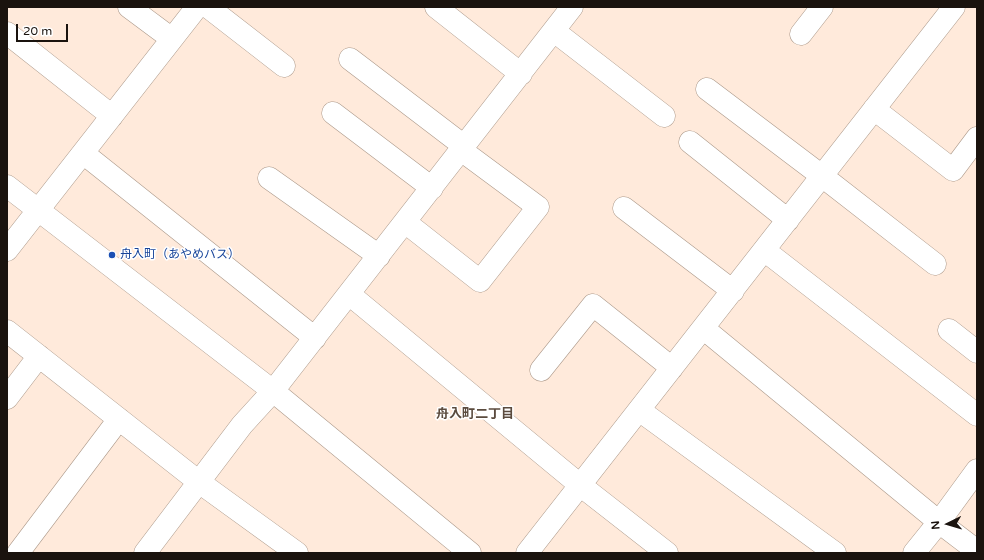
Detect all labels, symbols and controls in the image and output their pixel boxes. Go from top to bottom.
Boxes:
scale bar [18,16,70,42]
text: 20 m [23,24,52,38]
place label: 舟入町（あやめバス） [120,248,240,262]
marker: 舟入町（あやめバス） [107,250,117,260]
district label: 舟入町二丁目 [436,407,514,423]
north arrow [928,504,968,544]
text: N [929,520,942,530]

